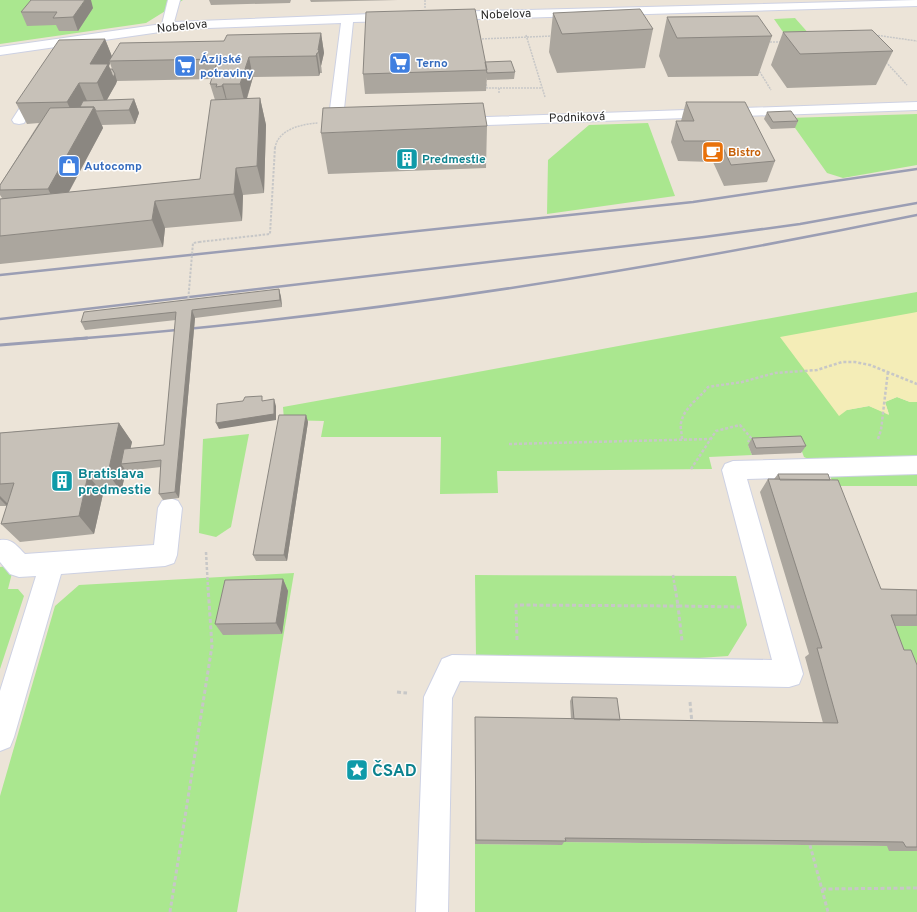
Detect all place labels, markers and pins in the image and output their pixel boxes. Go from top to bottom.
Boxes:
supermarket icon: Terno [387,50,413,76]
place label: Ázijské potraviny [200,52,253,82]
supermarket icon: Ázijské potraviny [172,53,198,79]
place label: Terno [416,56,448,72]
cafe icon: Bistro [700,139,726,165]
place label: Bistro [728,145,761,161]
building icon: Predmestie [394,146,420,172]
place label: Predmestie [422,152,486,168]
shop icon: Autocomp [56,153,82,179]
place label: Autocomp [84,159,142,175]
place label: Bratislava predmestie [78,466,151,499]
building icon: Bratislava predmestie [49,468,75,494]
place icon: ČSAD [344,757,370,783]
place label: ČSAD [372,760,417,783]

